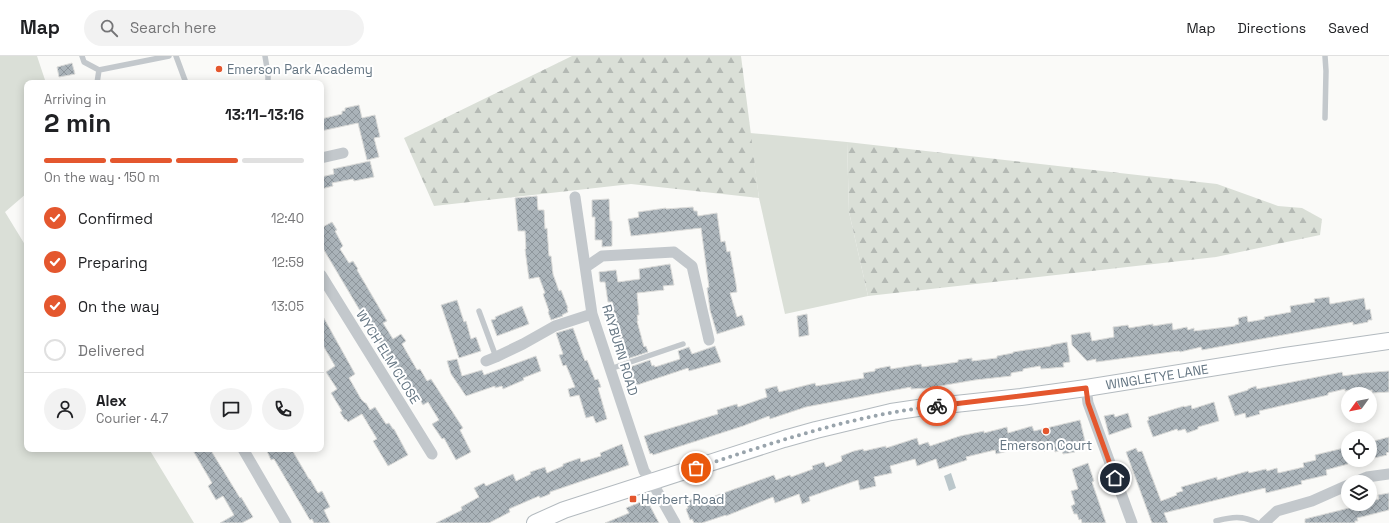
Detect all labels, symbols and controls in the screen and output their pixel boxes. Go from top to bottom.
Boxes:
search box [84,10,364,46]
text: Map [20,15,60,40]
icon: search [98,17,120,39]
text: Search here [130,18,216,37]
text: Map [1186,19,1216,37]
text: Directions [1238,19,1306,37]
text: Saved [1328,19,1369,37]
place label: Emerson Park Academy [227,61,373,78]
marker: Emerson Park Academy [214,64,224,74]
text: Arriving in [44,91,106,108]
text: 13:11–13:16 [225,105,304,124]
text: 2 min [44,106,111,140]
text: On the way · 150 m [44,169,160,186]
icon: check [44,207,66,229]
text: Confirmed [78,209,153,228]
text: 12:40 [271,210,304,227]
icon: check [44,251,66,273]
text: Preparing [78,253,148,272]
text: 12:59 [272,254,304,271]
icon: check [44,295,66,317]
text: On the way [78,297,159,316]
text: 13:05 [271,298,304,315]
street label: RAYBURN ROAD [598,302,642,398]
street label: WYCH ELM CLOSE [352,307,424,407]
text: Delivered [78,341,145,360]
street label: WINGLETYE LANE [1104,360,1210,394]
courier [917,386,957,426]
north arrow [1341,387,1377,423]
map controls [1341,387,1377,511]
button: person [44,388,86,430]
button: chat [210,388,252,430]
button: phone [262,388,304,430]
text: Alex [96,391,127,410]
icon: bike [926,395,948,417]
text: Courier · 4.7 [96,410,168,427]
marker: Emerson Court [1041,426,1051,436]
button: locate [1341,431,1377,467]
place label: Emerson Court [1000,437,1092,454]
pin [679,451,713,485]
icon: bag [685,457,707,479]
pin [1098,461,1132,495]
icon: home [1104,467,1126,489]
button: layers [1341,475,1377,511]
place label: Herbert Road [641,491,724,508]
marker: Herbert Road [628,494,638,504]

